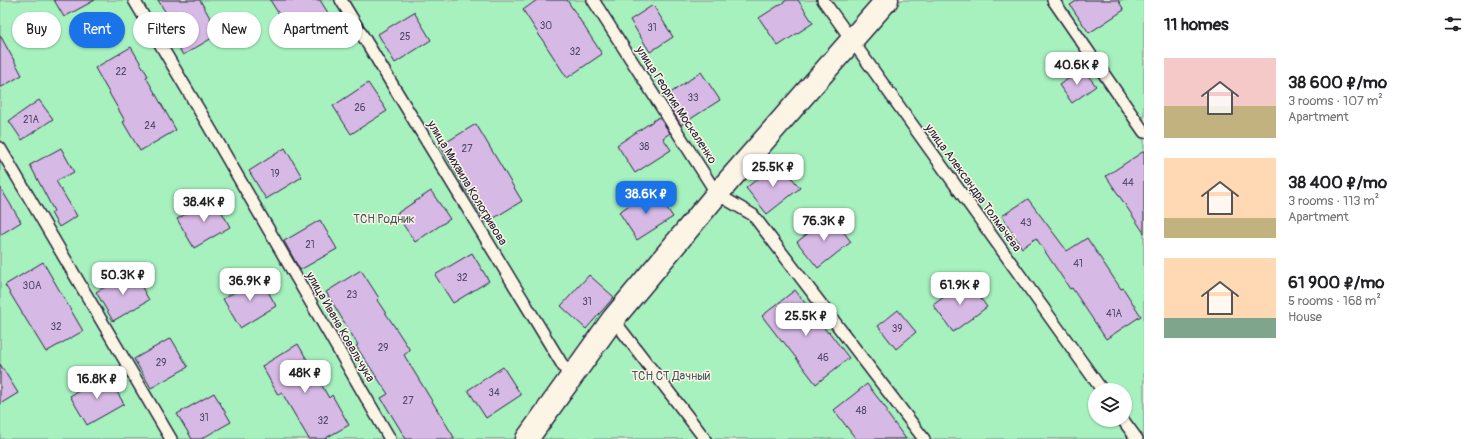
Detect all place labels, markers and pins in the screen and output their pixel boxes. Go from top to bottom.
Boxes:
pin: 40.6K ₽ [1040,52,1114,86]
pin: 25.5K ₽ [736,154,810,188]
pin: 38.6K ₽ [609,181,683,215]
pin: 38.4K ₽ [167,189,241,223]
pin: 76.3K ₽ [787,208,861,242]
pin: 50.3K ₽ [86,262,160,296]
pin: 36.9K ₽ [213,268,287,302]
pin: 61.9K ₽ [923,272,997,306]
pin: 25.5K ₽ [769,303,843,337]
pin: 48K ₽ [277,360,333,394]
pin: 16.8K ₽ [60,366,134,400]

